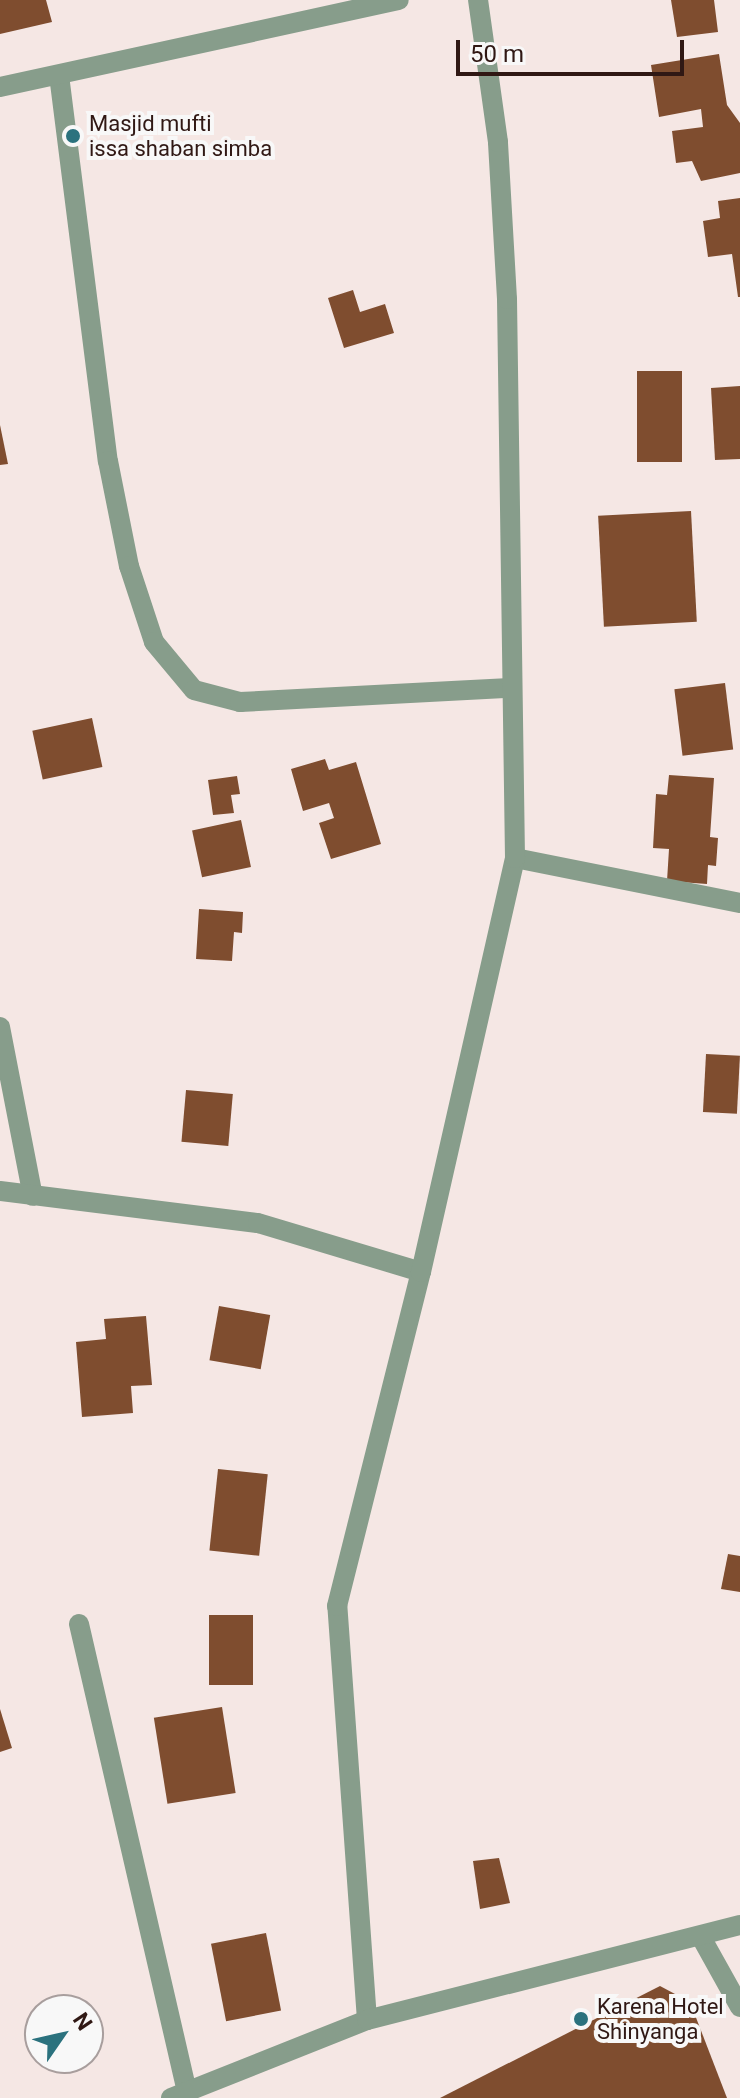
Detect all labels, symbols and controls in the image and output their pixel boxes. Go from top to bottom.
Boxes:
scale bar [460,24,688,74]
text: 50 m [470,40,524,68]
place label: Masjid mufti issa shaban simba [89,110,272,162]
marker: Masjid mufti issa shaban simba [64,127,82,145]
place label: Karena Hotel Shinyanga [597,1993,724,2044]
north arrow [24,1994,104,2074]
text: N [68,2008,97,2035]
marker: Karena Hotel Shinyanga [572,2010,590,2028]

